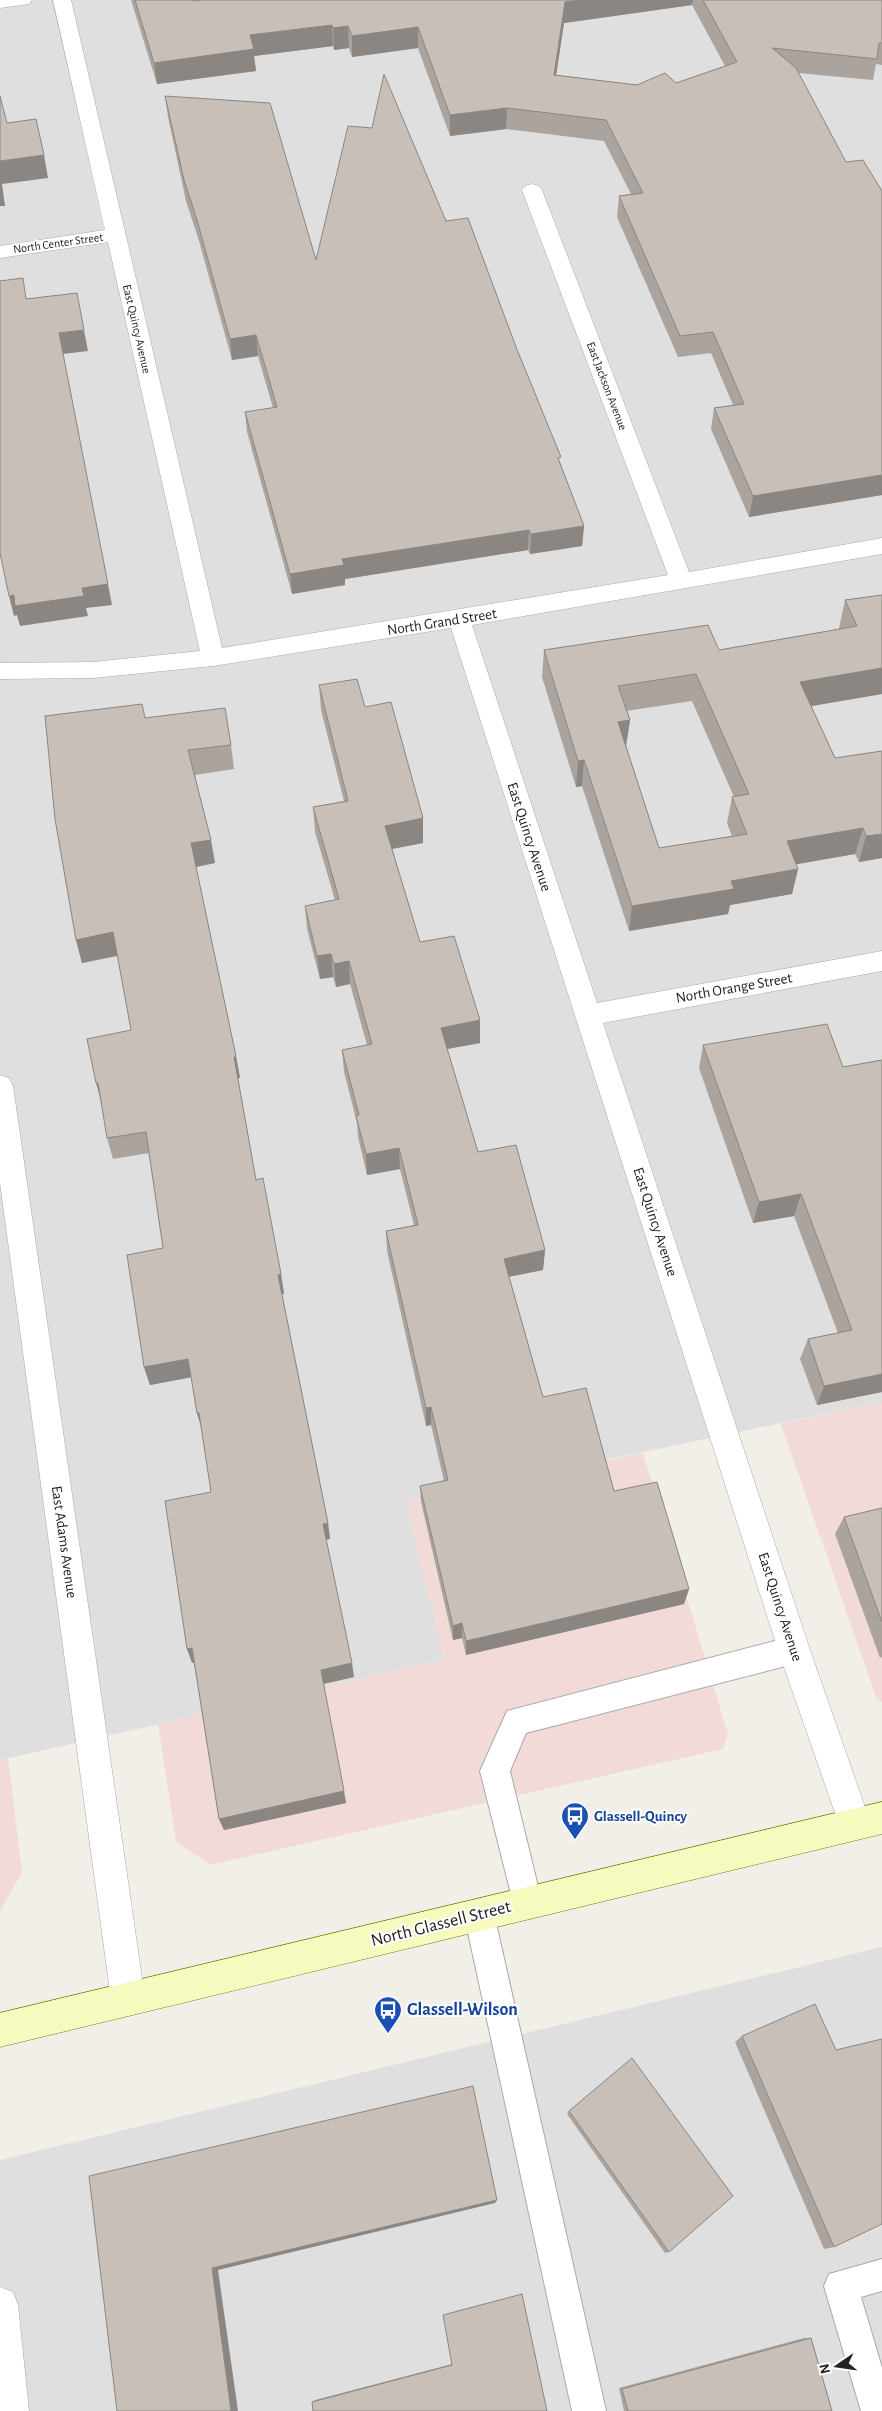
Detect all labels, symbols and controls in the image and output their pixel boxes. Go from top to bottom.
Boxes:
street label: North Center Street [12,231,104,255]
street label: East Quincy Avenue [120,283,153,375]
street label: East Jackson Avenue [585,340,629,432]
street label: North Grand Street [386,606,498,638]
street label: East Quincy Avenue [504,781,554,893]
street label: North Orange Street [675,970,794,1006]
street label: East Quincy Avenue [630,1166,680,1278]
street label: East Adams Avenue [49,1485,79,1599]
street label: East Quincy Avenue [755,1551,805,1663]
bus stop icon: Glassell-Quincy [560,1801,590,1840]
place label: Glassell-Quincy [594,1809,687,1824]
street label: North Glassell Street [369,1898,513,1950]
bus stop icon: Glassell-Wilson [373,1995,403,2034]
place label: Glassell-Wilson [407,2001,518,2019]
north arrow [812,2341,862,2391]
text: N [817,2362,833,2375]

